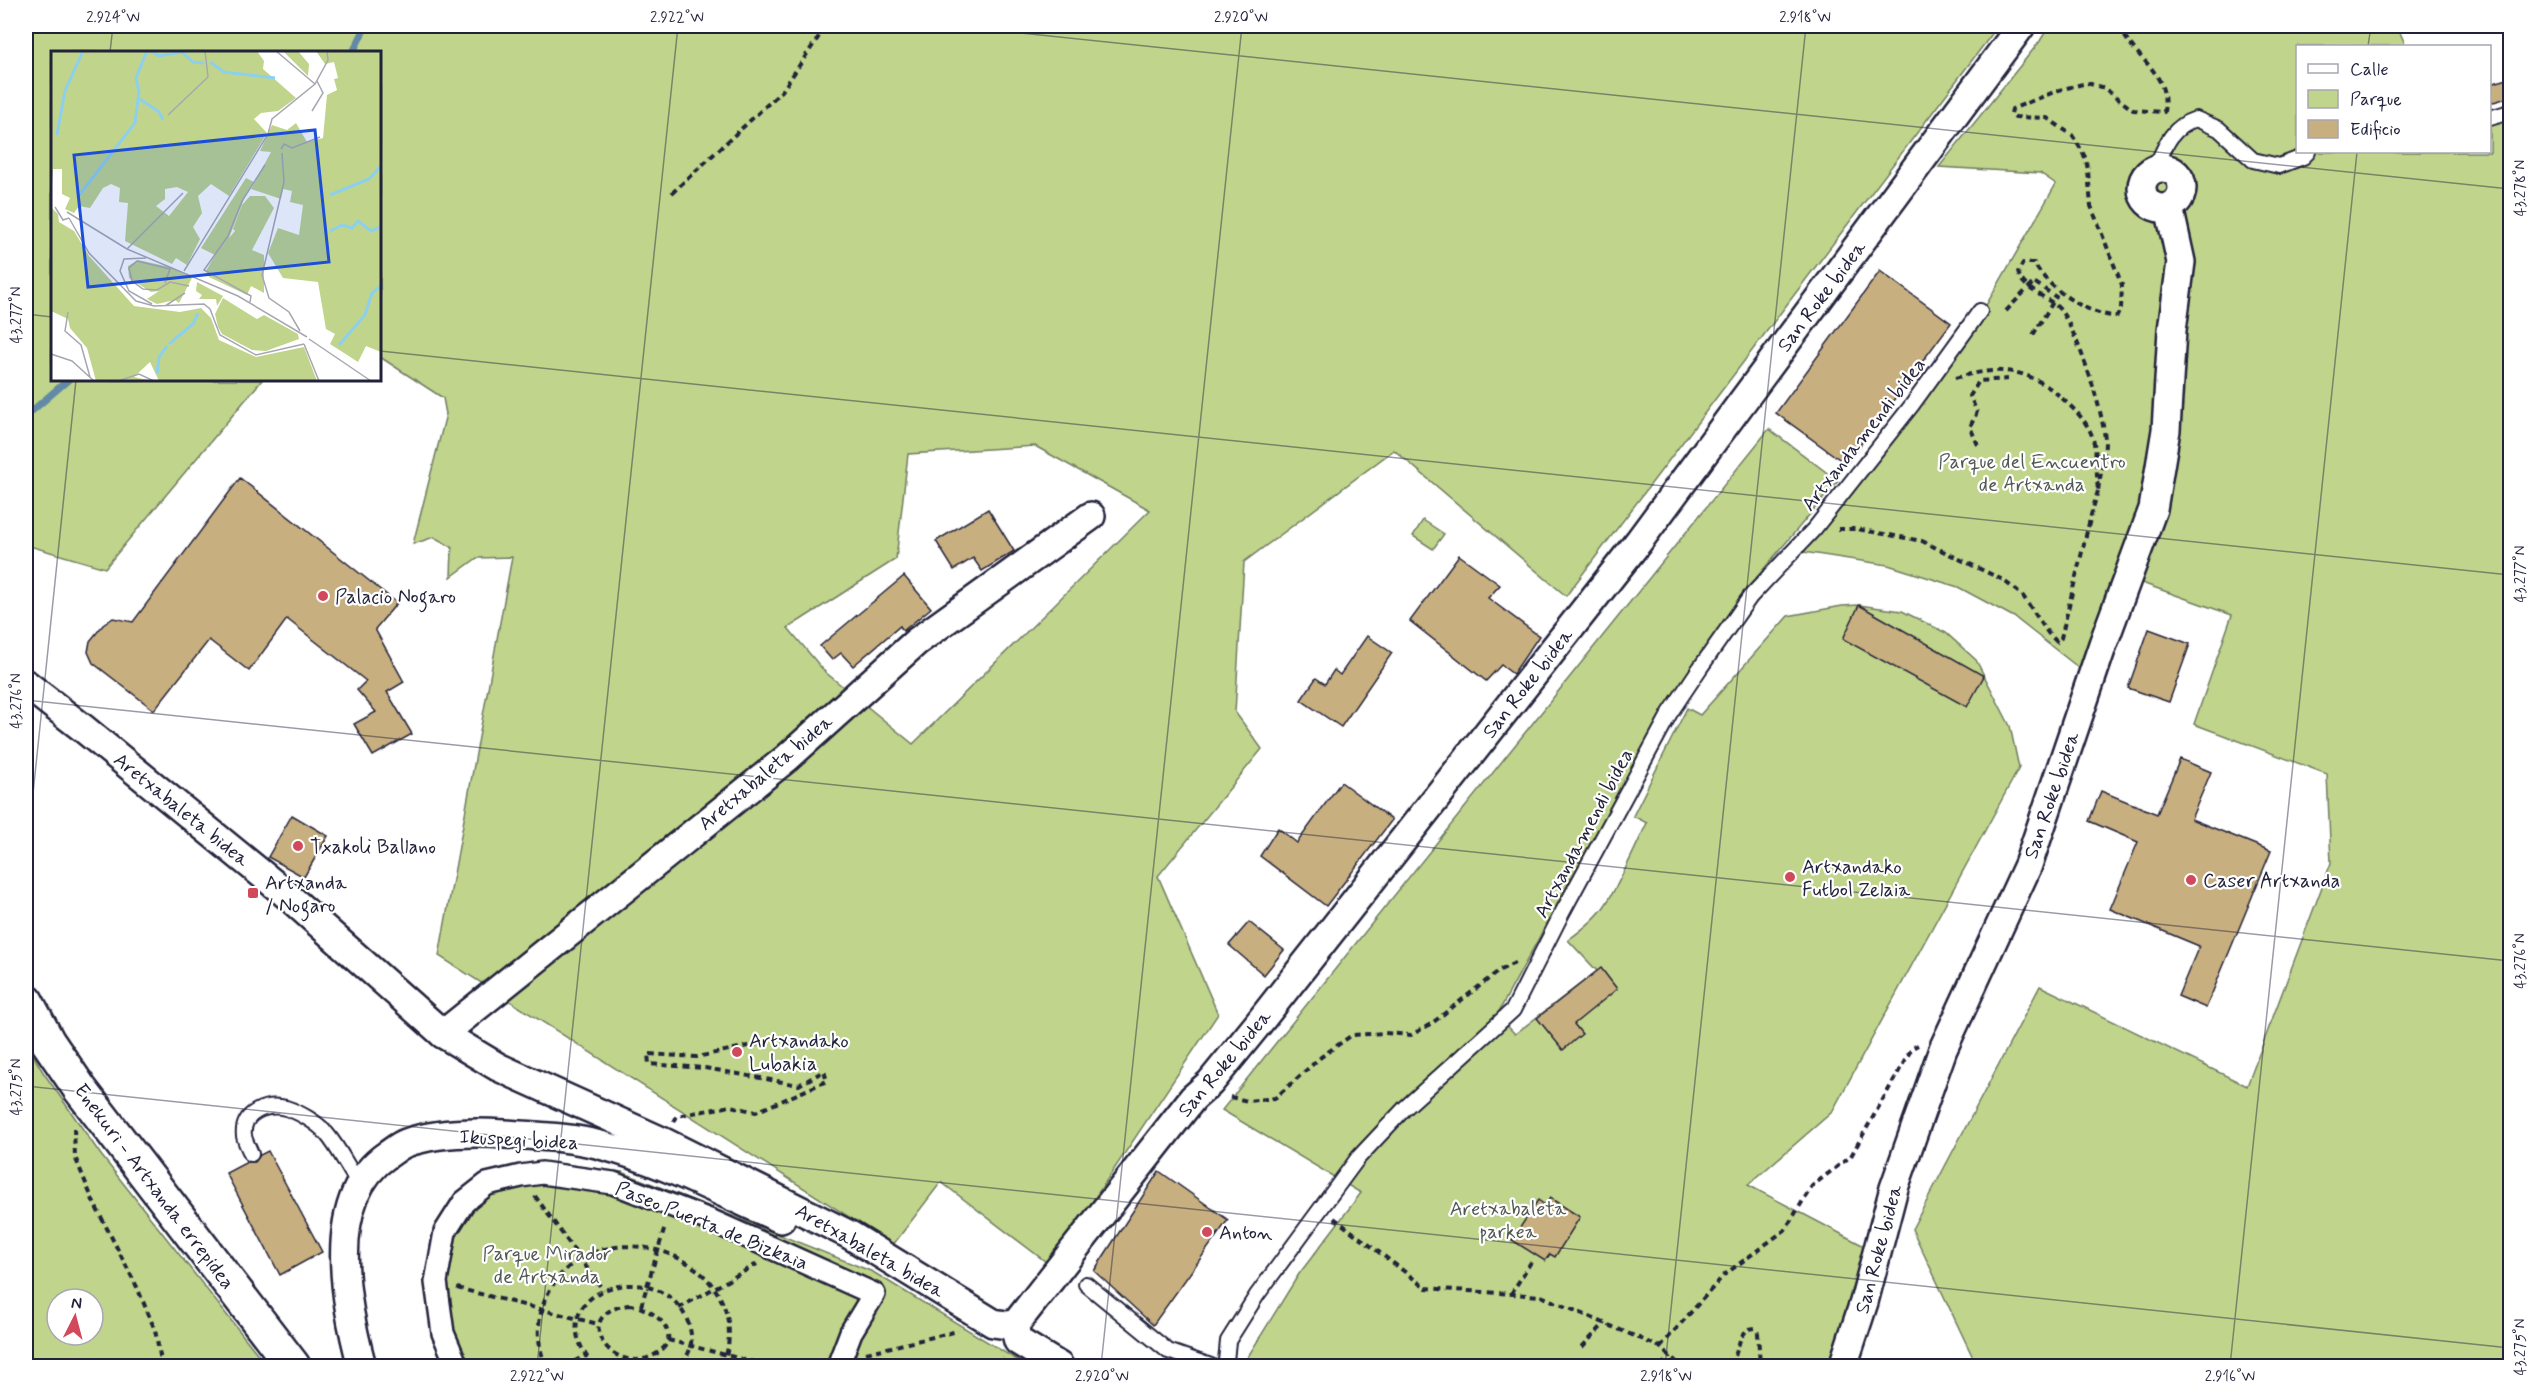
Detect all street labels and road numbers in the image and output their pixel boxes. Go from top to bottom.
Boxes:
street label: San Roke bidea [1772,235,1873,358]
street label: Artxandamendi bidea [1796,353,1933,517]
street label: San Roke bidea [1477,623,1580,744]
street label: Aretxabaleta bidea [693,708,840,837]
street label: San Roke bidea [2018,727,2087,863]
street label: Artxandamendi bidea [1528,745,1640,923]
street label: Aretxabaleta bidea [107,747,255,874]
street label: San Roke bidea [1172,1004,1279,1123]
street label: Enekuri - Artxanda errepidea [67,1078,240,1295]
street label: Ikuspegi bidea [459,1124,579,1157]
street label: Paseo Puerta de Bizkaia [611,1175,812,1277]
street label: San Roke bidea [1849,1181,1910,1317]
street label: Aretxabaleta bidea [790,1198,949,1305]

